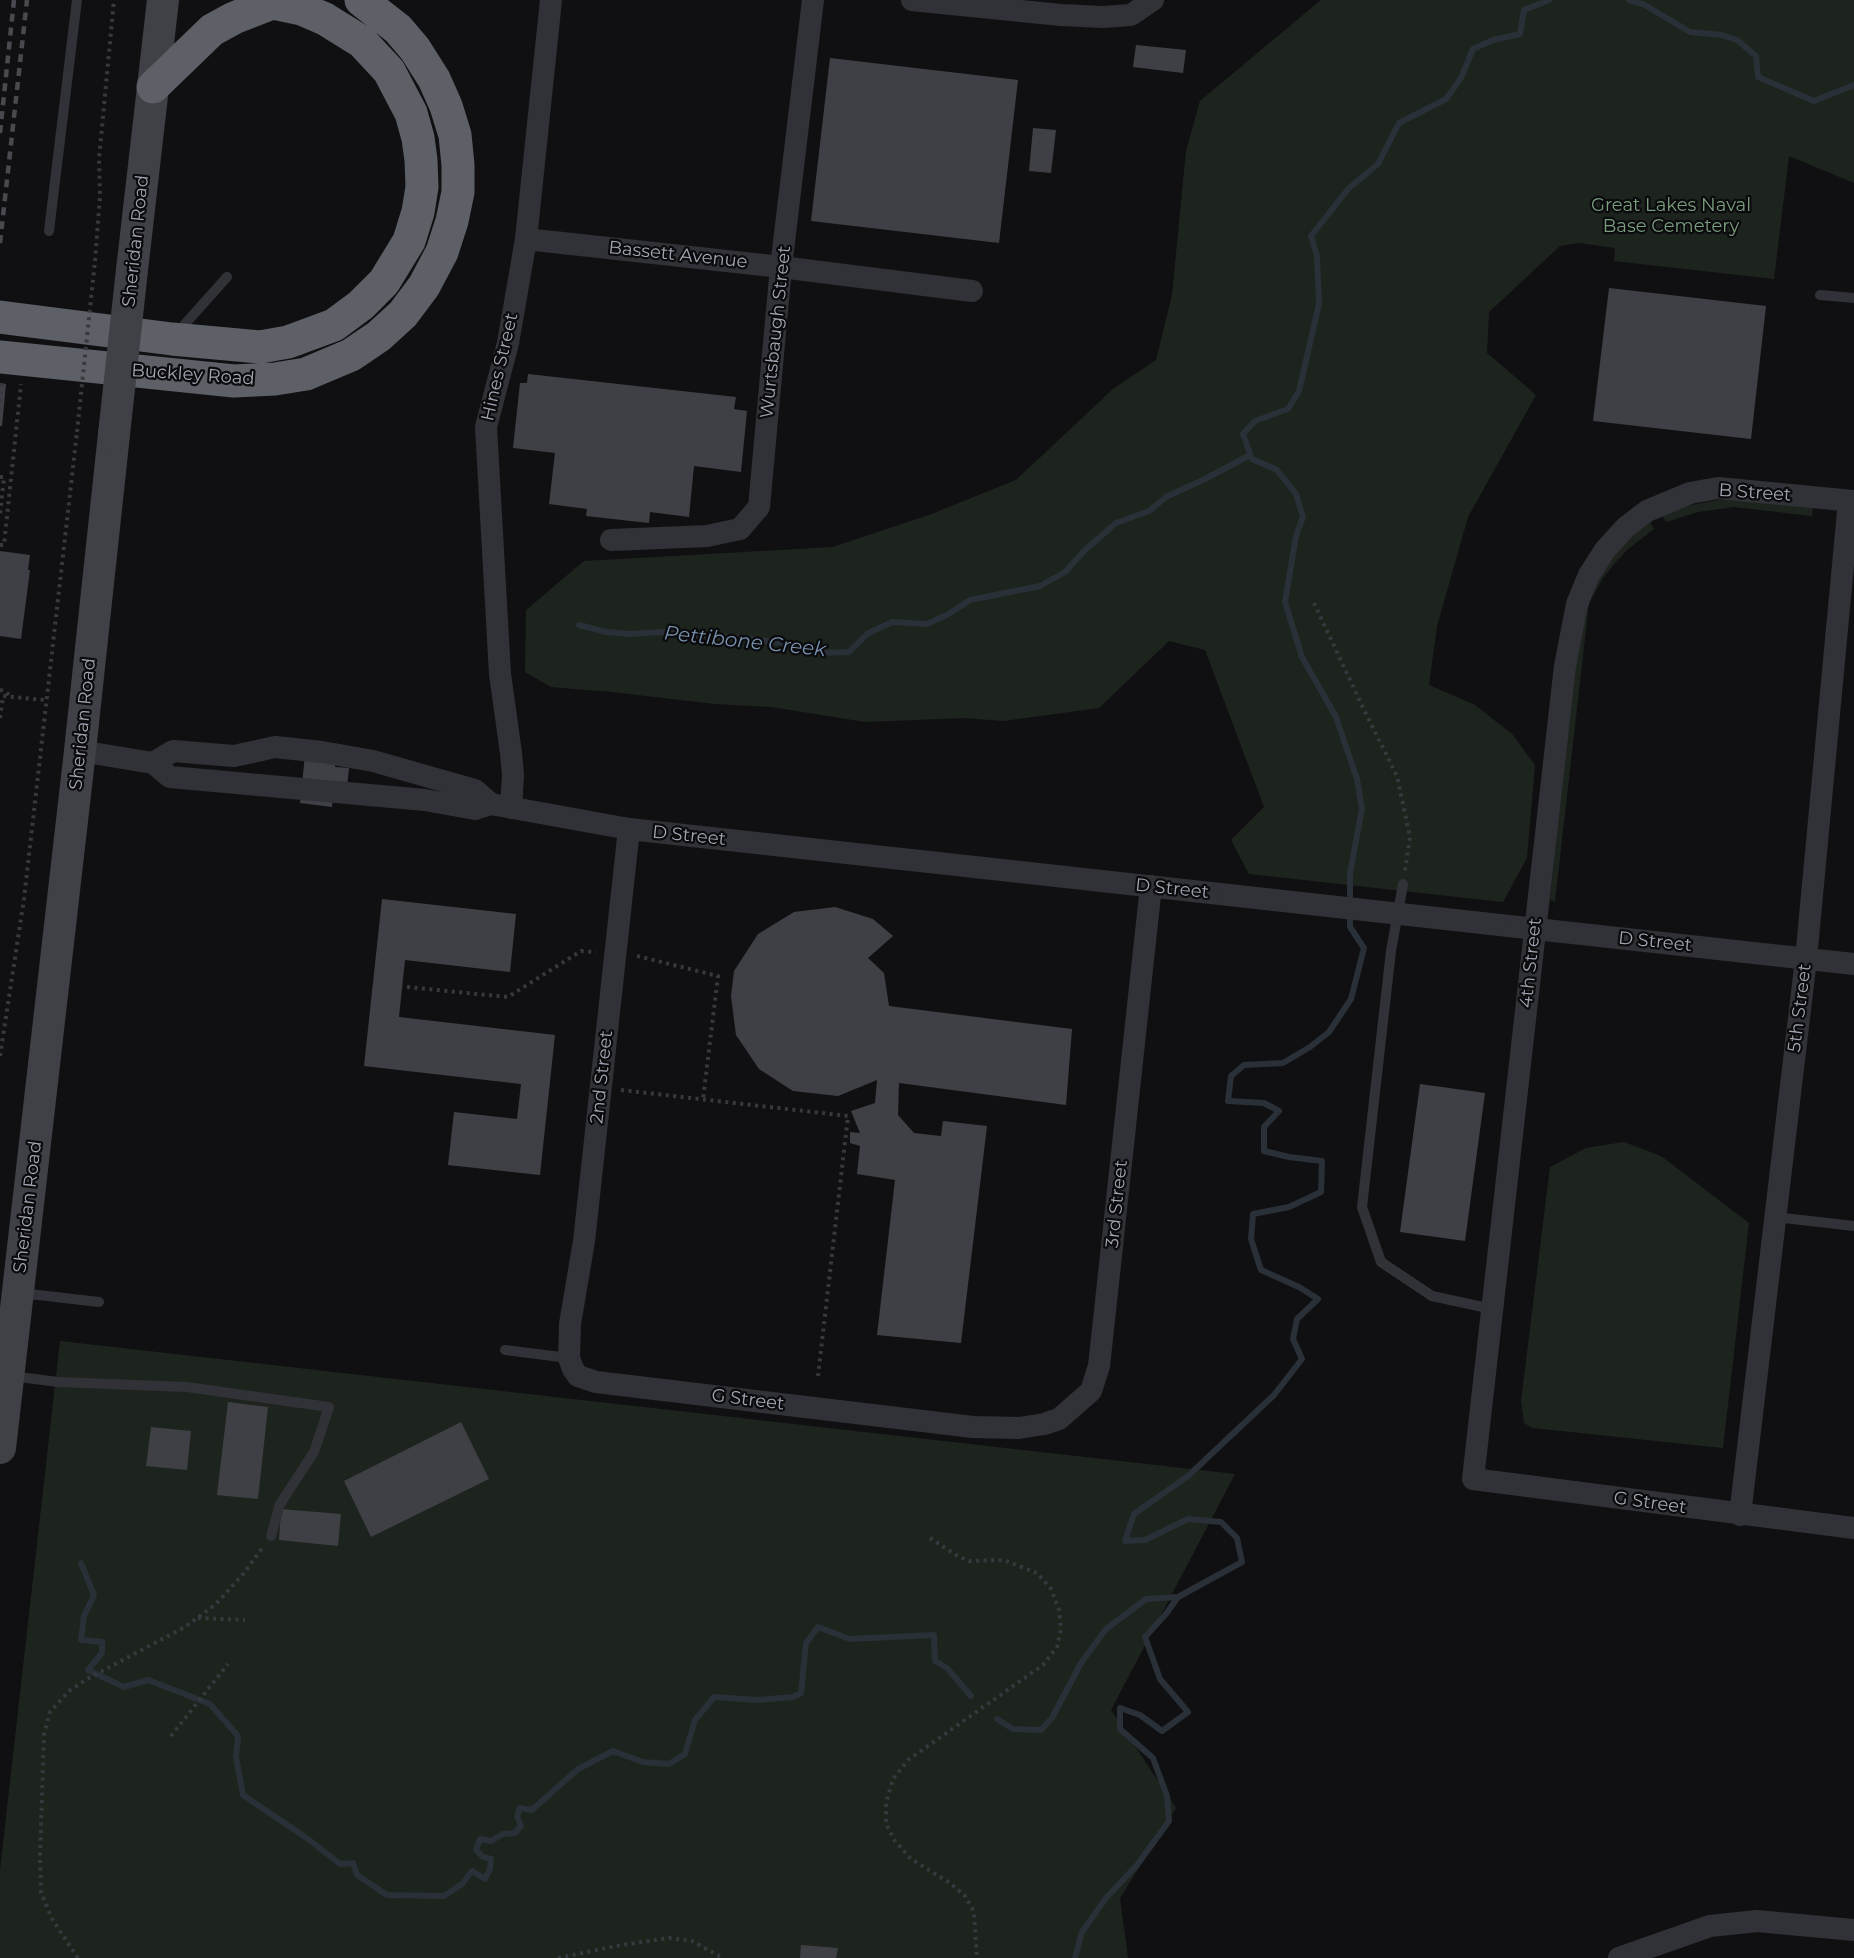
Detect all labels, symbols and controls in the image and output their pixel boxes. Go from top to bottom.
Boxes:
street label: Sheridan Road [118,174,154,308]
park label: Great Lakes Naval Base Cemetery [1591,195,1751,238]
street label: Bassett Avenue [607,237,749,273]
street label: Wurtsbaugh Street [756,245,796,419]
street label: Hines Street [477,311,523,423]
street label: Buckley Road [131,360,255,390]
street label: B Street [1718,480,1792,506]
water label: Pettibone Creek [663,622,827,662]
street label: Sheridan Road [65,657,101,791]
street label: D Street [651,821,727,851]
street label: D Street [1134,874,1210,904]
street label: 4th Street [1516,917,1546,1009]
street label: D Street [1617,927,1693,957]
street label: 5th Street [1784,963,1816,1053]
street label: 2nd Street [586,1029,618,1125]
street label: Sheridan Road [9,1140,47,1274]
street label: 3rd Street [1102,1159,1132,1249]
street label: G Street [710,1385,786,1415]
street label: G Street [1612,1487,1688,1519]

